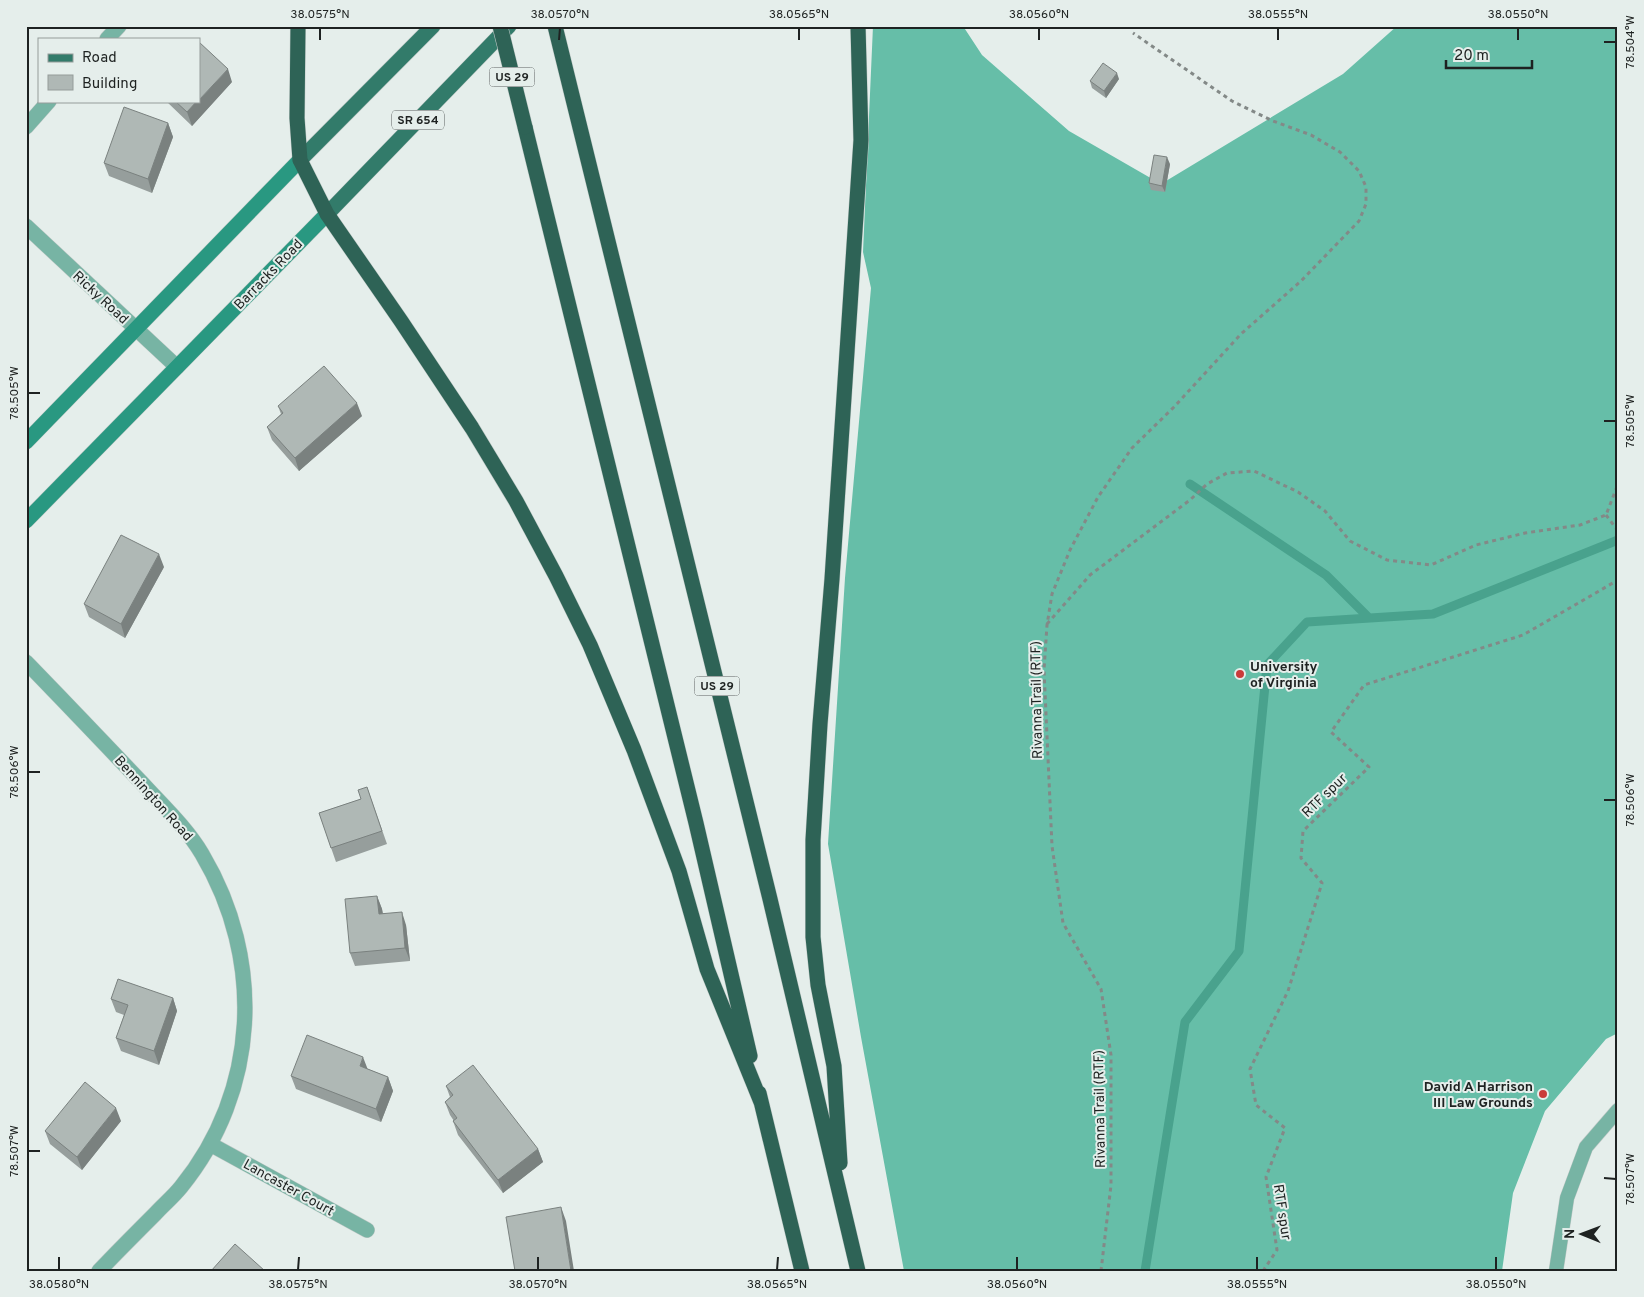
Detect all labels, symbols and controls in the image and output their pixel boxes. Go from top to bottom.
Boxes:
text: 38.0575°N [290,7,350,23]
text: 38.0570°N [530,7,590,23]
text: 38.0565°N [769,7,829,23]
text: 38.0560°N [1009,7,1069,23]
text: 38.0555°N [1248,7,1308,23]
text: 38.0550°N [1488,7,1548,23]
text: 78.504°W [1623,15,1639,69]
legend [38,38,200,102]
scale bar [1446,38,1533,70]
text: 20 m [1454,47,1489,66]
text: Road [82,49,117,68]
road number: US 29 [490,68,534,86]
text: Building [82,75,137,94]
road number: SR 654 [392,110,444,130]
street label: Barracks Road [231,236,307,314]
street label: Ricky Road [69,268,131,328]
text: 78.505°W [7,366,23,420]
text: 78.505°W [1623,394,1639,448]
street label: Rivanna Trail (RTF) [1028,641,1047,759]
place label: University of Virginia [1250,659,1317,692]
marker: University of Virginia [1234,668,1246,680]
road number: US 29 [694,676,740,696]
text: 78.506°W [7,745,23,799]
street label: Bennington Road [110,753,196,845]
street label: RTF spur [1299,770,1352,822]
text: 78.506°W [1623,773,1639,827]
street label: Rivanna Trail (RTF) [1091,1050,1110,1168]
place label: David A Harrison III Law Grounds [1424,1079,1533,1112]
marker: David A Harrison III Law Grounds [1537,1088,1549,1100]
text: 78.507°W [7,1125,23,1177]
text: 78.507°W [1623,1153,1639,1205]
street label: Lancaster Court [240,1156,337,1220]
street label: RTF spur [1269,1183,1294,1242]
north arrow [1556,1210,1606,1260]
text: N [1562,1229,1579,1239]
text: 38.0580°N [29,1277,89,1293]
text: 38.0575°N [268,1277,328,1293]
text: 38.0570°N [508,1277,568,1293]
text: 38.0565°N [747,1277,807,1293]
text: 38.0560°N [987,1277,1047,1293]
text: 38.0555°N [1227,1277,1287,1293]
text: 38.0550°N [1466,1277,1526,1293]

